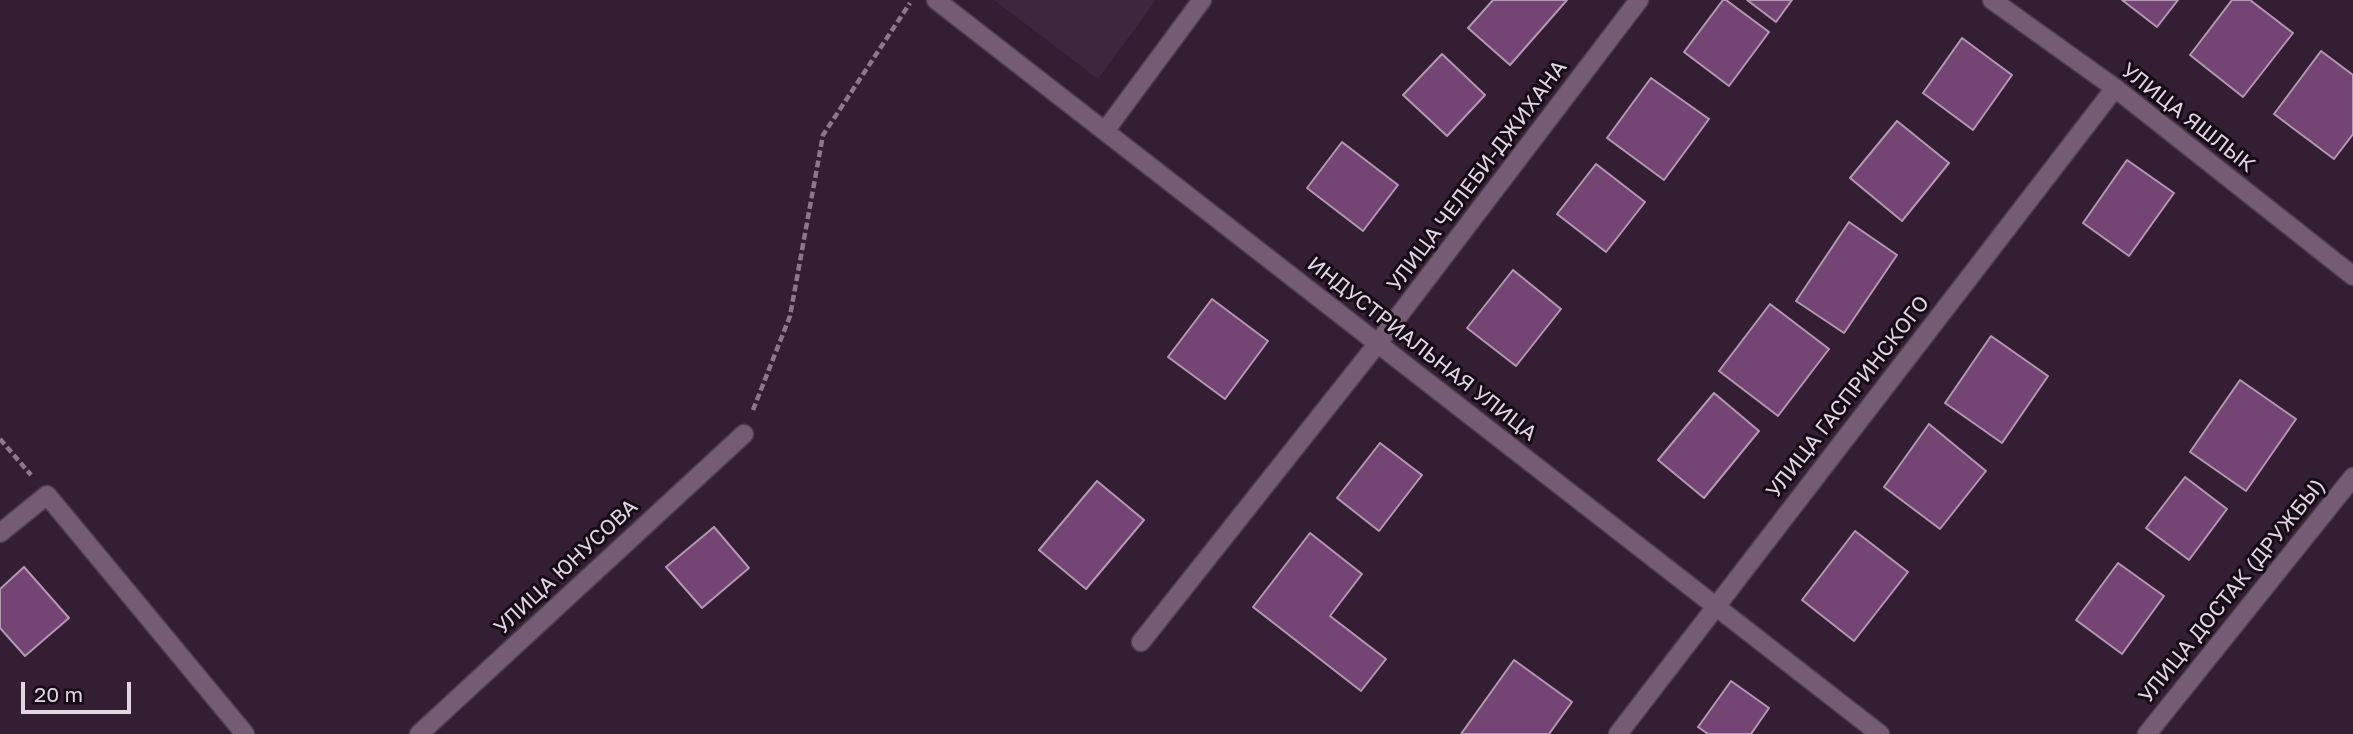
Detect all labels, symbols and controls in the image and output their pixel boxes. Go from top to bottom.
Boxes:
street label: УЛИЦА ЧЕЛЕБИ-ДЖИХАНА [1382,56,1572,296]
street label: УЛИЦА ЯШЛЫК [2116,58,2260,178]
street label: ИНДУСТРИАЛЬНАЯ УЛИЦА [1302,252,1542,446]
street label: УЛИЦА ГАСПРИНСКОГО [1761,291,1935,503]
street label: УЛИЦА ДОСТАК (ДРУЖБЫ) [2134,474,2330,708]
street label: УЛИЦА ЮНУСОВА [489,494,643,640]
scale bar [24,668,135,712]
text: 20 m [34,681,83,707]

